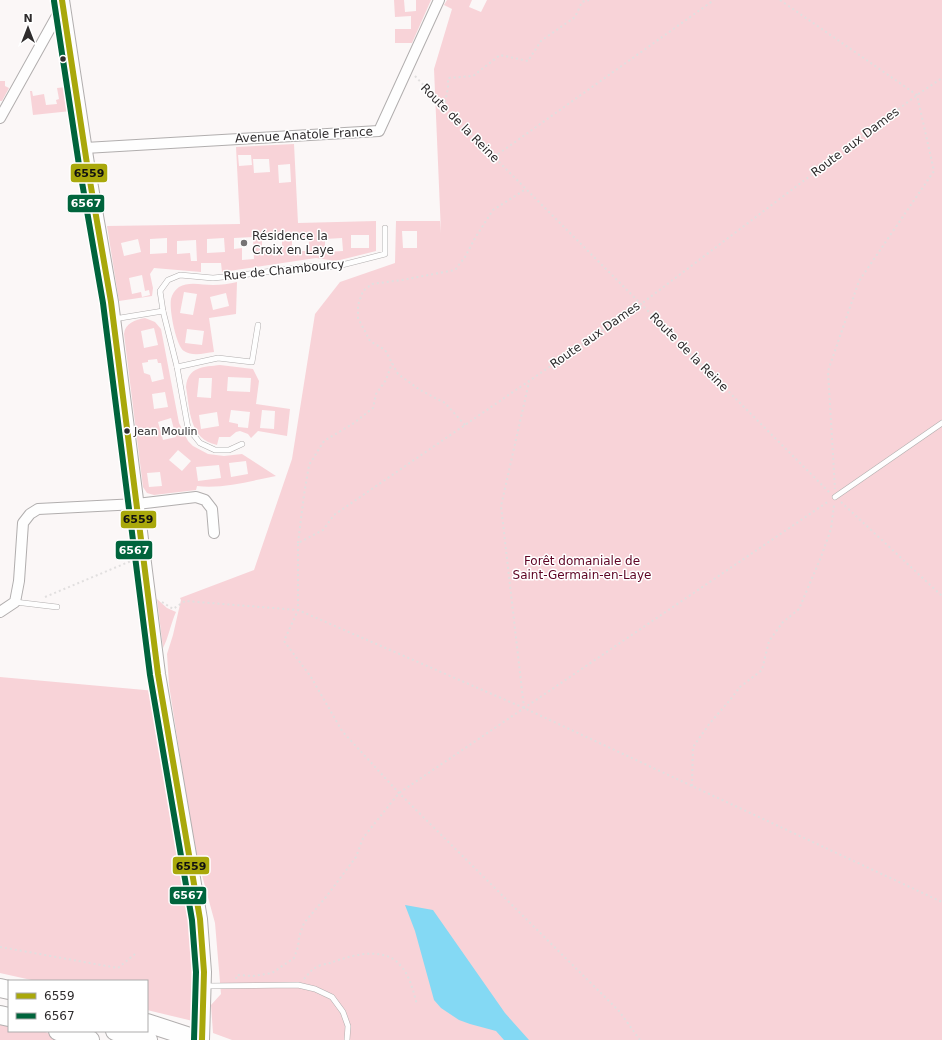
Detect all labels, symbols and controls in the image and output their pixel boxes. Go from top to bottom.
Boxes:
north arrow [8,8,48,48]
text: N [23,12,33,25]
unlabelled marker [58,54,68,64]
street label: Route de la Reine [418,81,502,165]
street label: Route aux Dames [808,104,902,180]
street label: Avenue Anatole France [235,124,373,146]
line badge: 6559 [70,163,108,183]
text: 6559 [74,167,104,180]
line badge: 6567 [67,194,105,213]
text: 6567 [71,197,101,210]
place label: Résidence la Croix en Laye [252,229,334,257]
marker: Résidence la Croix en Laye [239,238,249,248]
street label: Rue de Chambourcy [223,257,345,283]
street label: Route aux Dames [547,299,643,371]
street label: Route de la Reine [647,310,731,394]
place label: Jean Moulin [133,425,198,438]
marker: Jean Moulin [122,426,132,436]
line badge: 6559 [120,510,157,529]
text: 6559 [123,513,153,526]
line badge: 6567 [115,540,153,560]
text: 6567 [119,544,149,557]
park label: Forêt domaniale de Saint-Germain-en-Laye [513,554,651,582]
line badge: 6559 [172,856,210,875]
text: 6559 [176,860,206,873]
line badge: 6567 [169,886,207,905]
text: 6567 [173,889,203,902]
legend [8,980,148,1032]
text: 6559 [44,989,75,1003]
text: 6567 [44,1009,75,1023]

